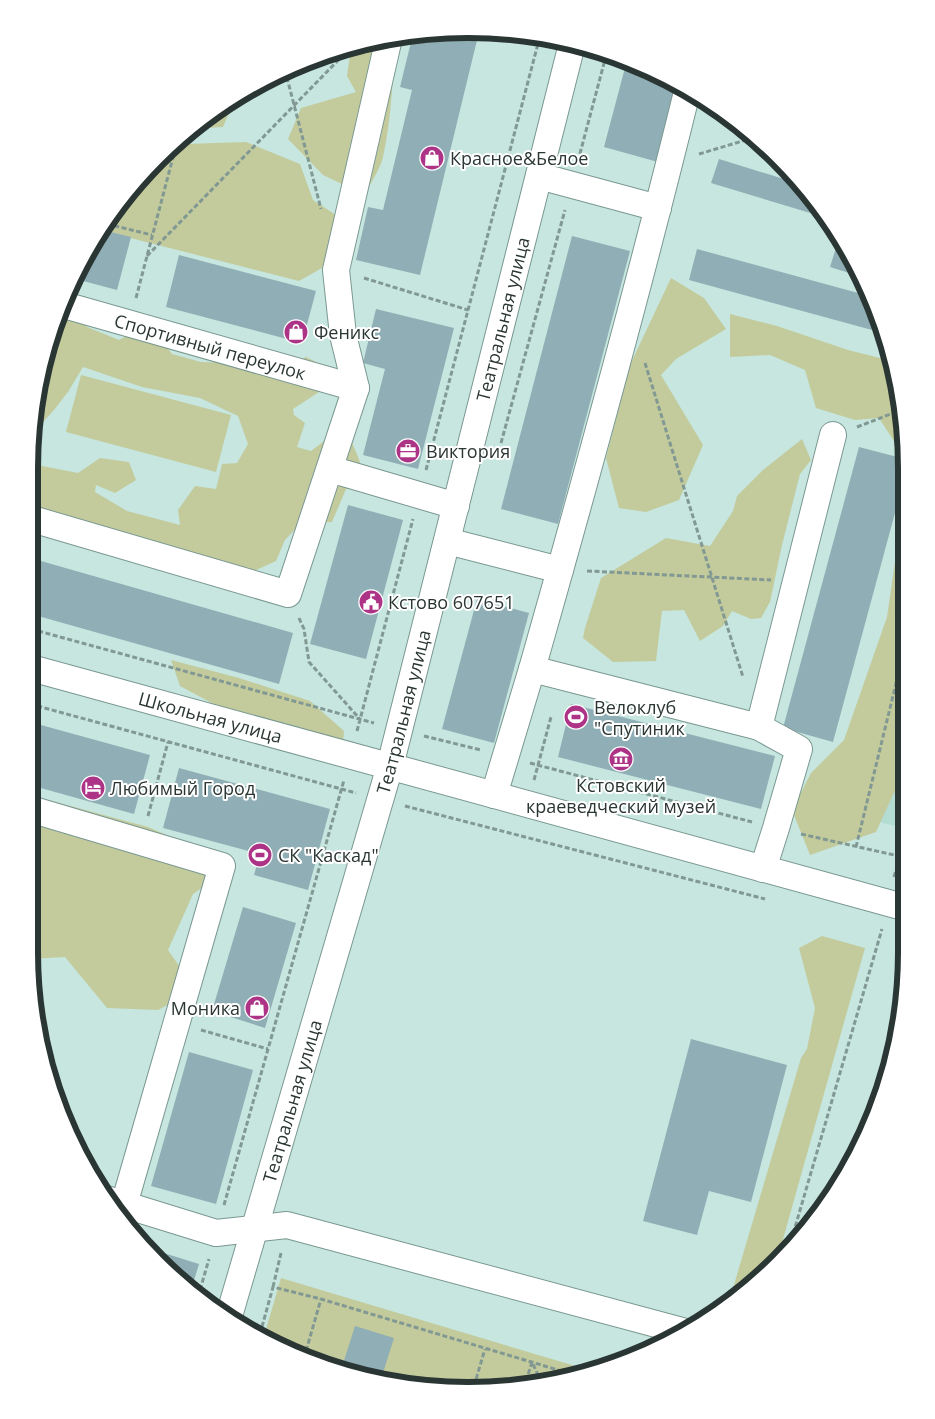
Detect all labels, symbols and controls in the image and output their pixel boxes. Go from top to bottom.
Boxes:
shop icon: Красное&Белое [419,145,445,171]
place label: Красное&Белое [450,146,588,170]
street label: Театральная улица [470,234,535,404]
street label: Спортивный переулок [112,308,309,385]
shop icon: Феникс [283,319,309,345]
place label: Феникс [314,320,380,344]
office icon: Виктория [395,438,421,464]
place label: Виктория [426,439,510,463]
public building icon: Кстово 607651 [358,589,384,615]
place label: Кстово 607651 [388,590,515,614]
street label: Театральная улица [371,627,436,797]
street label: Школьная улица [136,686,285,748]
place label: Велоклуб "Спутиник [594,695,685,740]
sports icon: Велоклуб "Спутиник [563,704,589,730]
museum icon: Кстовский краеведческий музей [608,746,634,772]
place label: Кстовский краеведческий музей [526,773,716,818]
hotel icon: Любимый Город [80,775,106,801]
place label: Любимый Город [110,776,255,800]
sports icon: СК "Каскад" [247,842,273,868]
place label: СК "Каскад" [278,843,379,867]
shop icon: Моника [244,995,270,1021]
place label: Моника [171,996,240,1020]
street label: Театральная улица [257,1017,327,1185]

